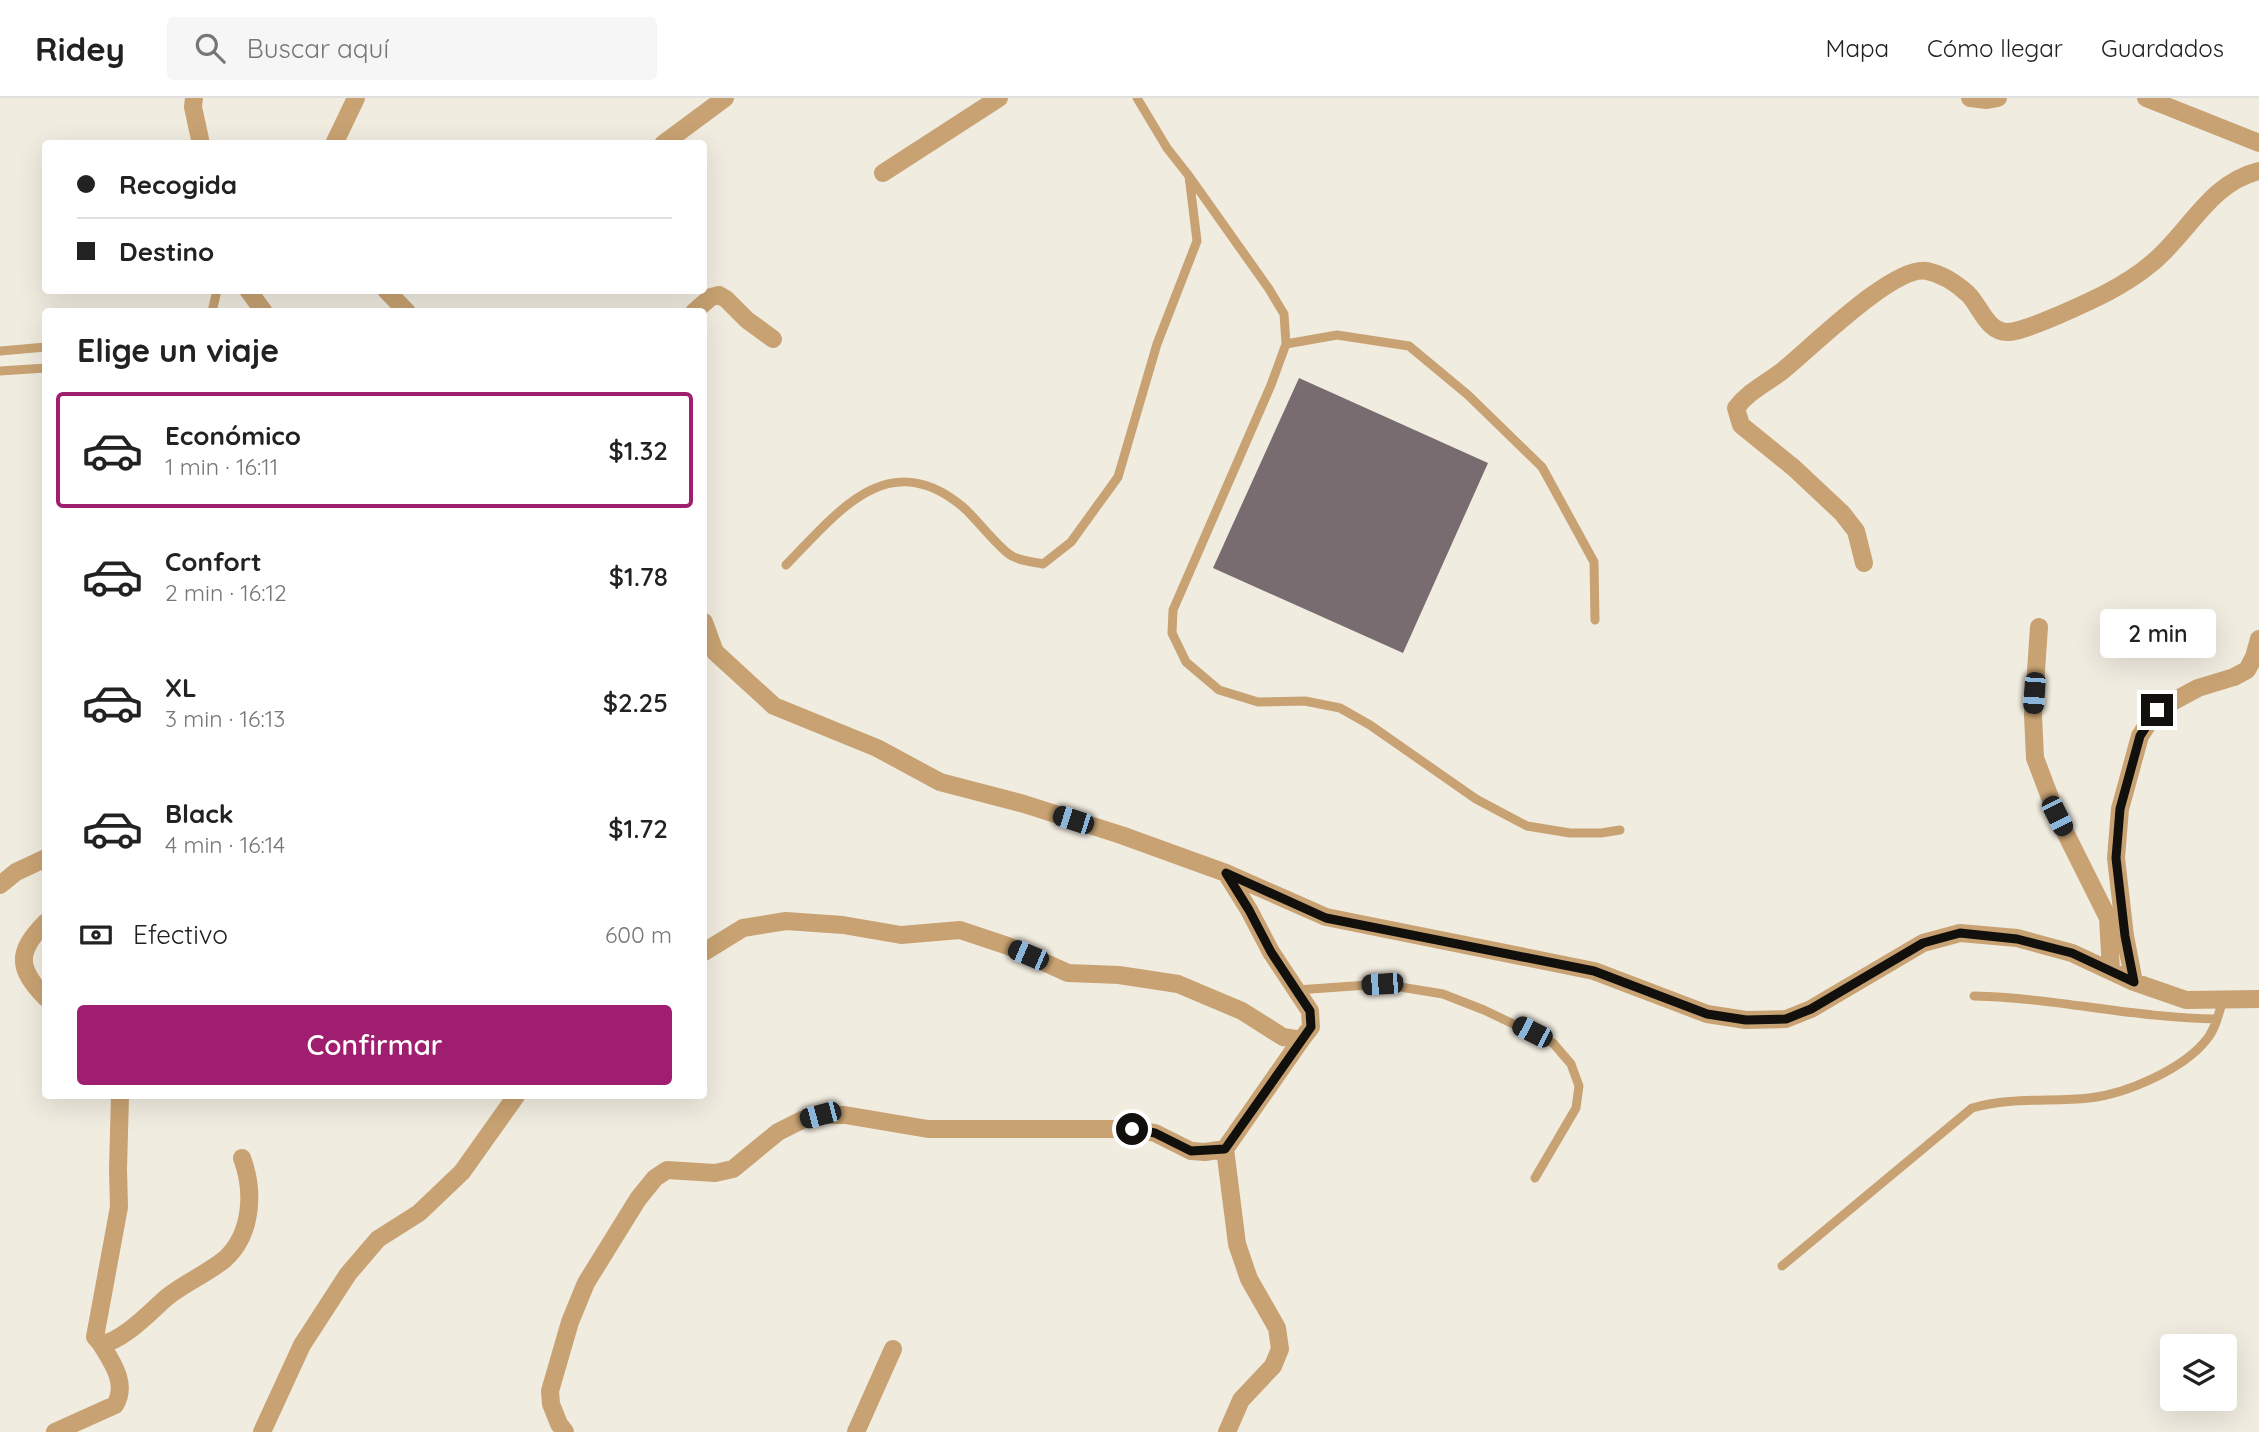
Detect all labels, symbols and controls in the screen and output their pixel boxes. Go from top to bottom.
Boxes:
search box [167,17,657,80]
text: Ridey [35,28,125,69]
icon: search [191,29,229,67]
text: Buscar aquí [247,32,389,65]
text: Mapa [1826,33,1889,63]
text: Cómo llegar [1927,33,2063,63]
text: Guardados [2101,33,2224,63]
text: Recogida [119,168,237,201]
text: Destino [119,235,214,268]
text: Elige un viaje [77,330,279,370]
icon: car [81,419,144,482]
text: Económico [165,419,301,452]
text: $1.32 [608,434,668,467]
text: 1 min · 16:11 [165,452,278,481]
icon: car [81,545,144,608]
text: Confort [165,545,262,578]
text: $1.78 [609,560,668,593]
text: 2 min · 16:12 [165,578,287,607]
callout: 2 min [2099,608,2215,658]
text: 2 min [2128,619,2188,648]
icon: car [81,671,144,734]
text: XL [165,671,197,704]
car [2023,671,2046,715]
text: $2.25 [603,686,668,719]
route end [2141,694,2173,726]
text: 3 min · 16:13 [165,704,285,733]
car [2039,793,2076,839]
icon: car [81,797,144,860]
text: Black [165,797,234,830]
car [1050,804,1097,836]
text: $1.72 [608,812,668,845]
text: 4 min · 16:14 [165,830,285,859]
icon: cash [77,916,115,954]
text: Efectivo [133,918,228,951]
text: 600 m [605,920,672,949]
car [1005,937,1052,973]
car [1361,972,1404,996]
button: Confirmar [77,1005,672,1085]
car [1509,1013,1556,1051]
car [797,1099,844,1131]
route start [1116,1113,1148,1145]
map controls [2160,1334,2237,1411]
button: layers [2160,1334,2237,1411]

